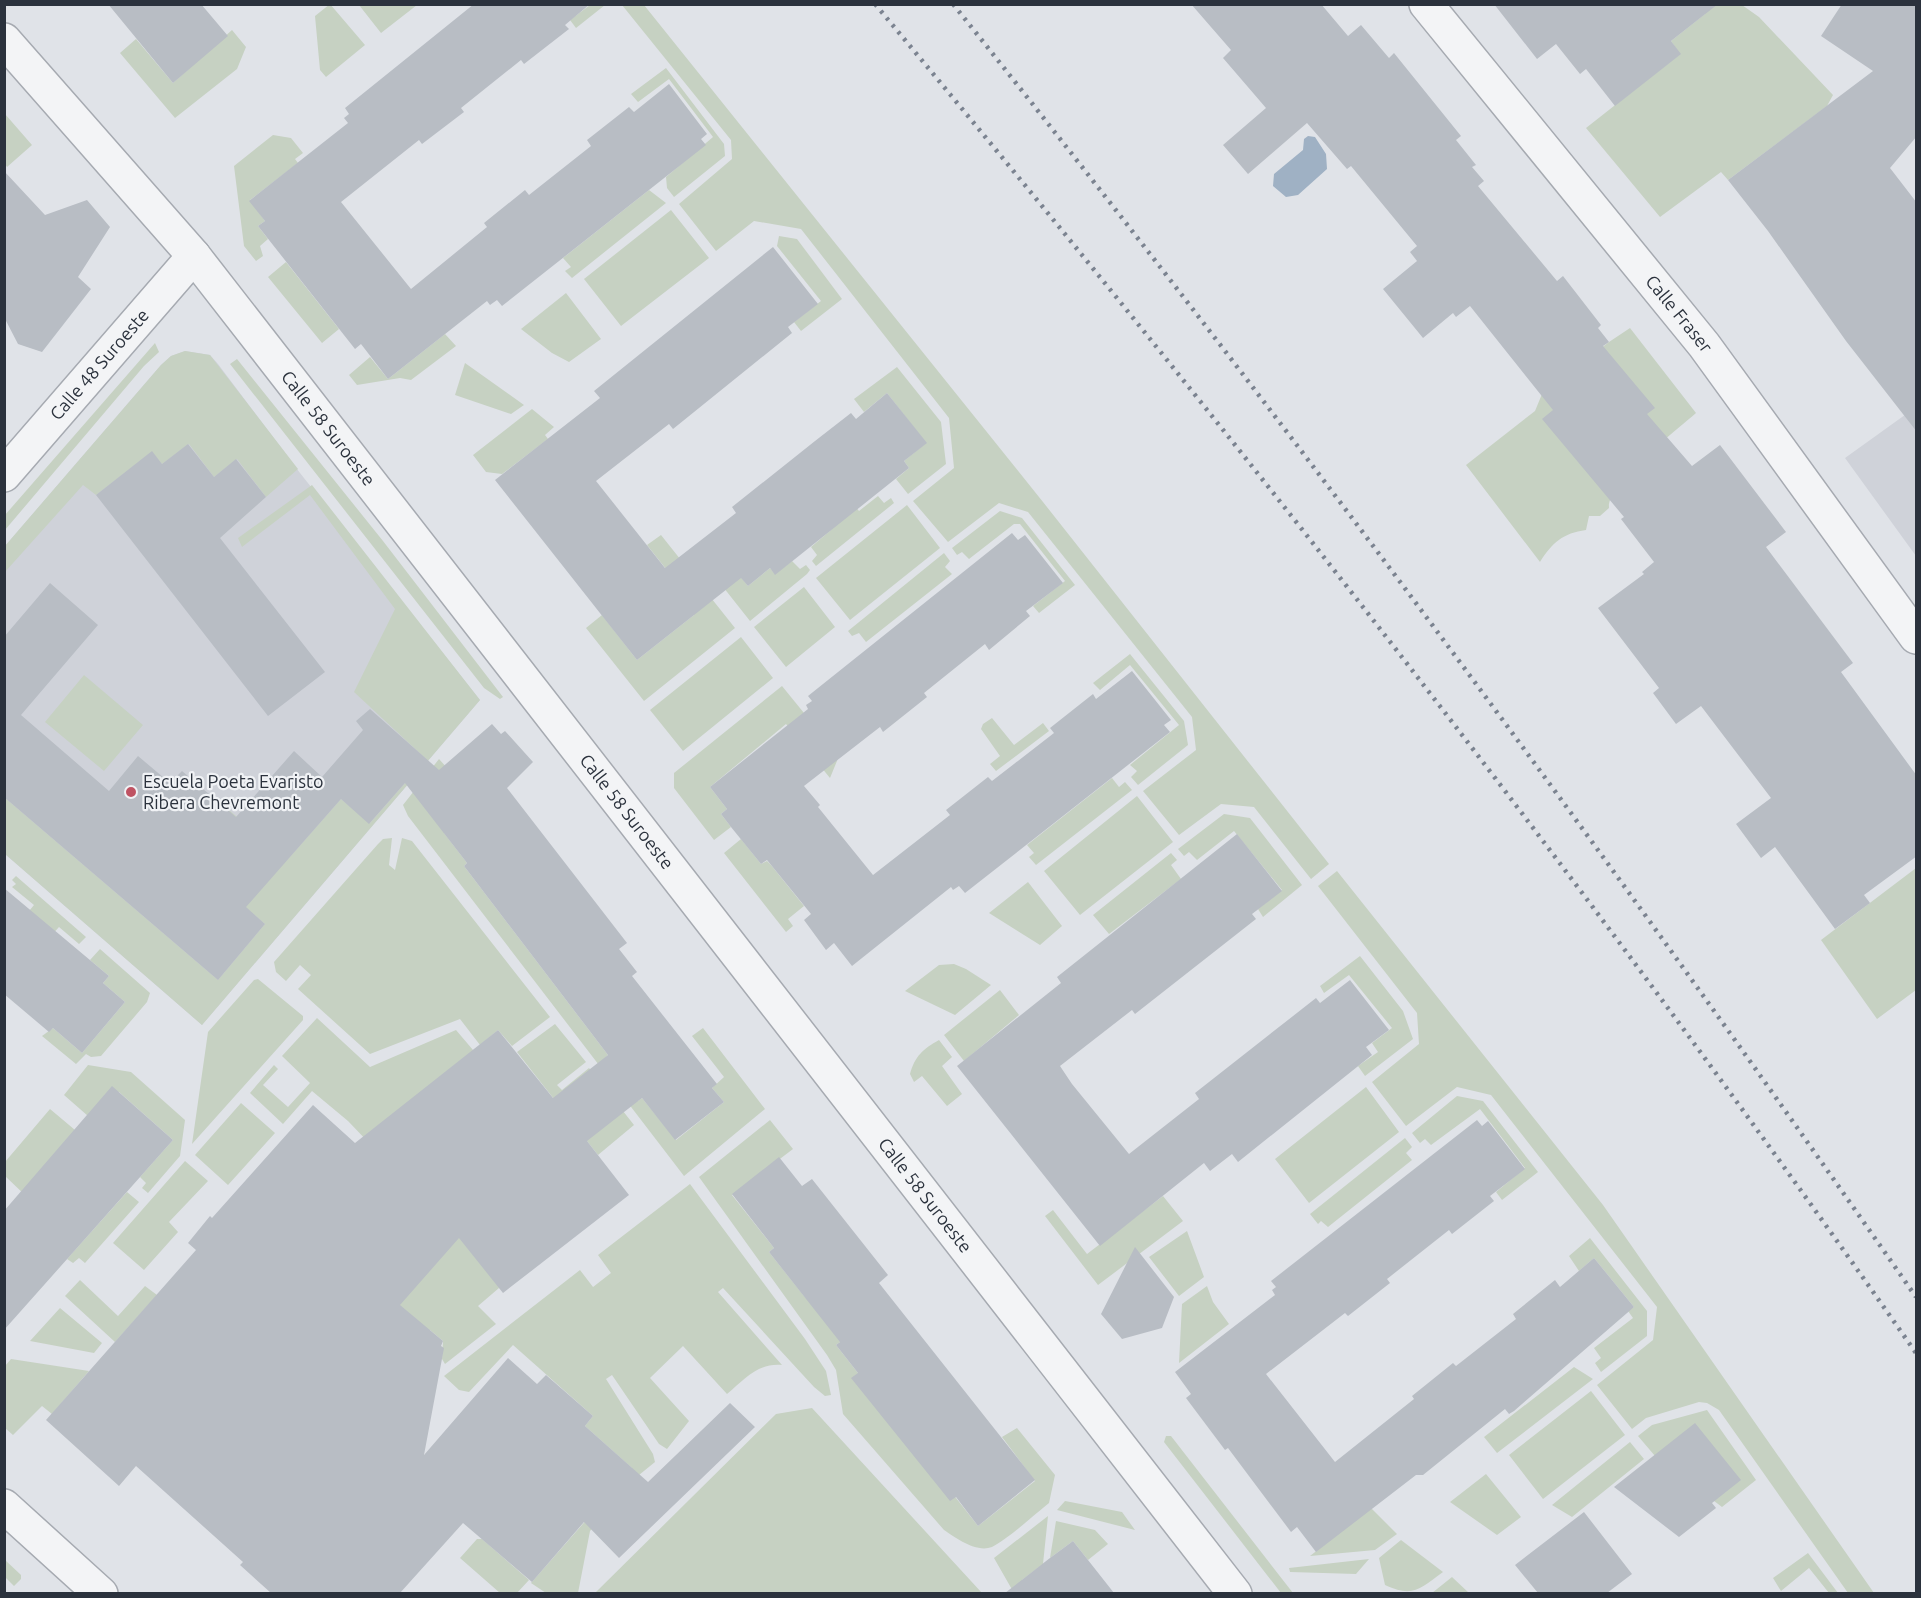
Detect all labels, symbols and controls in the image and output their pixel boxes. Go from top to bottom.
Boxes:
street label: Calle Fraser [1642,271,1717,356]
street label: Calle 48 Suroeste [45,305,152,424]
street label: Calle 58 Suroeste [278,366,380,489]
street label: Calle 58 Suroeste [576,750,678,873]
place label: Escuela Poeta Evaristo Ribera Chevremont [143,771,324,812]
marker: Escuela Poeta Evaristo Ribera Chevremont [124,785,138,799]
street label: Calle 58 Suroeste [875,1133,977,1256]

